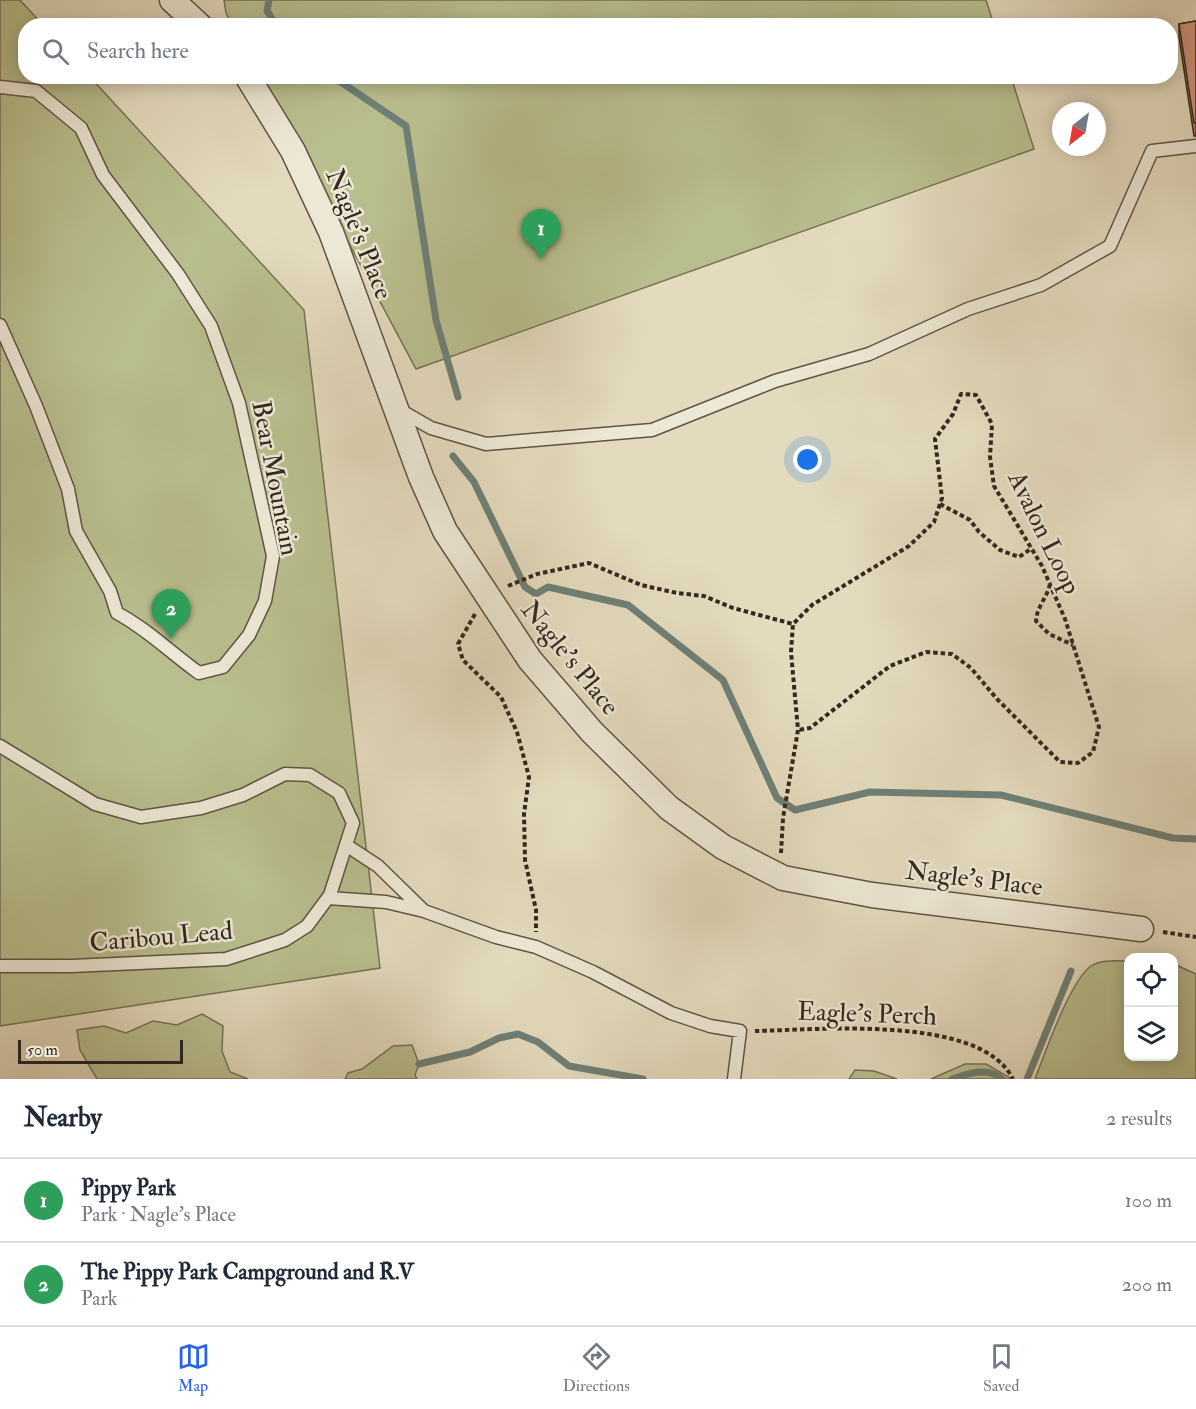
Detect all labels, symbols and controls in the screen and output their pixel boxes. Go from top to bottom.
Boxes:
search box [18,18,1178,84]
icon: search [39,35,72,68]
text: Search here [87,37,189,65]
north arrow [1052,102,1106,156]
street label: Nagle's Place [318,164,400,304]
pin: 1 [522,210,560,259]
street label: Bear Mountain [244,398,306,558]
your location [793,445,822,474]
street label: Avalon Loop [999,465,1087,600]
pin: 2 [152,590,190,639]
street label: Nagle's Place [514,594,626,722]
street label: Nagle's Place [904,855,1045,903]
street label: Caribou Lead [88,915,234,959]
map controls [1124,953,1178,1061]
button: locate [1124,953,1178,1007]
street label: Eagle's Perch [797,996,938,1032]
button: layers [1124,1007,1178,1061]
scale bar [18,1037,183,1064]
text: 50 m [27,1040,58,1060]
text: Nearby [24,1102,102,1134]
text: 2 results [1106,1106,1172,1131]
text: Pippy Park [81,1174,176,1202]
text: 1 [40,1188,47,1213]
text: 100 m [1125,1188,1172,1213]
text: Park · Nagle's Place [81,1202,236,1227]
text: The Pippy Park Campground and R.V [81,1258,414,1286]
text: 2 [38,1272,49,1297]
text: 200 m [1122,1272,1172,1297]
text: Park [81,1286,117,1311]
tab: Map [177,1340,210,1396]
tab: Directions [563,1340,630,1396]
tab: Saved [983,1340,1019,1396]

